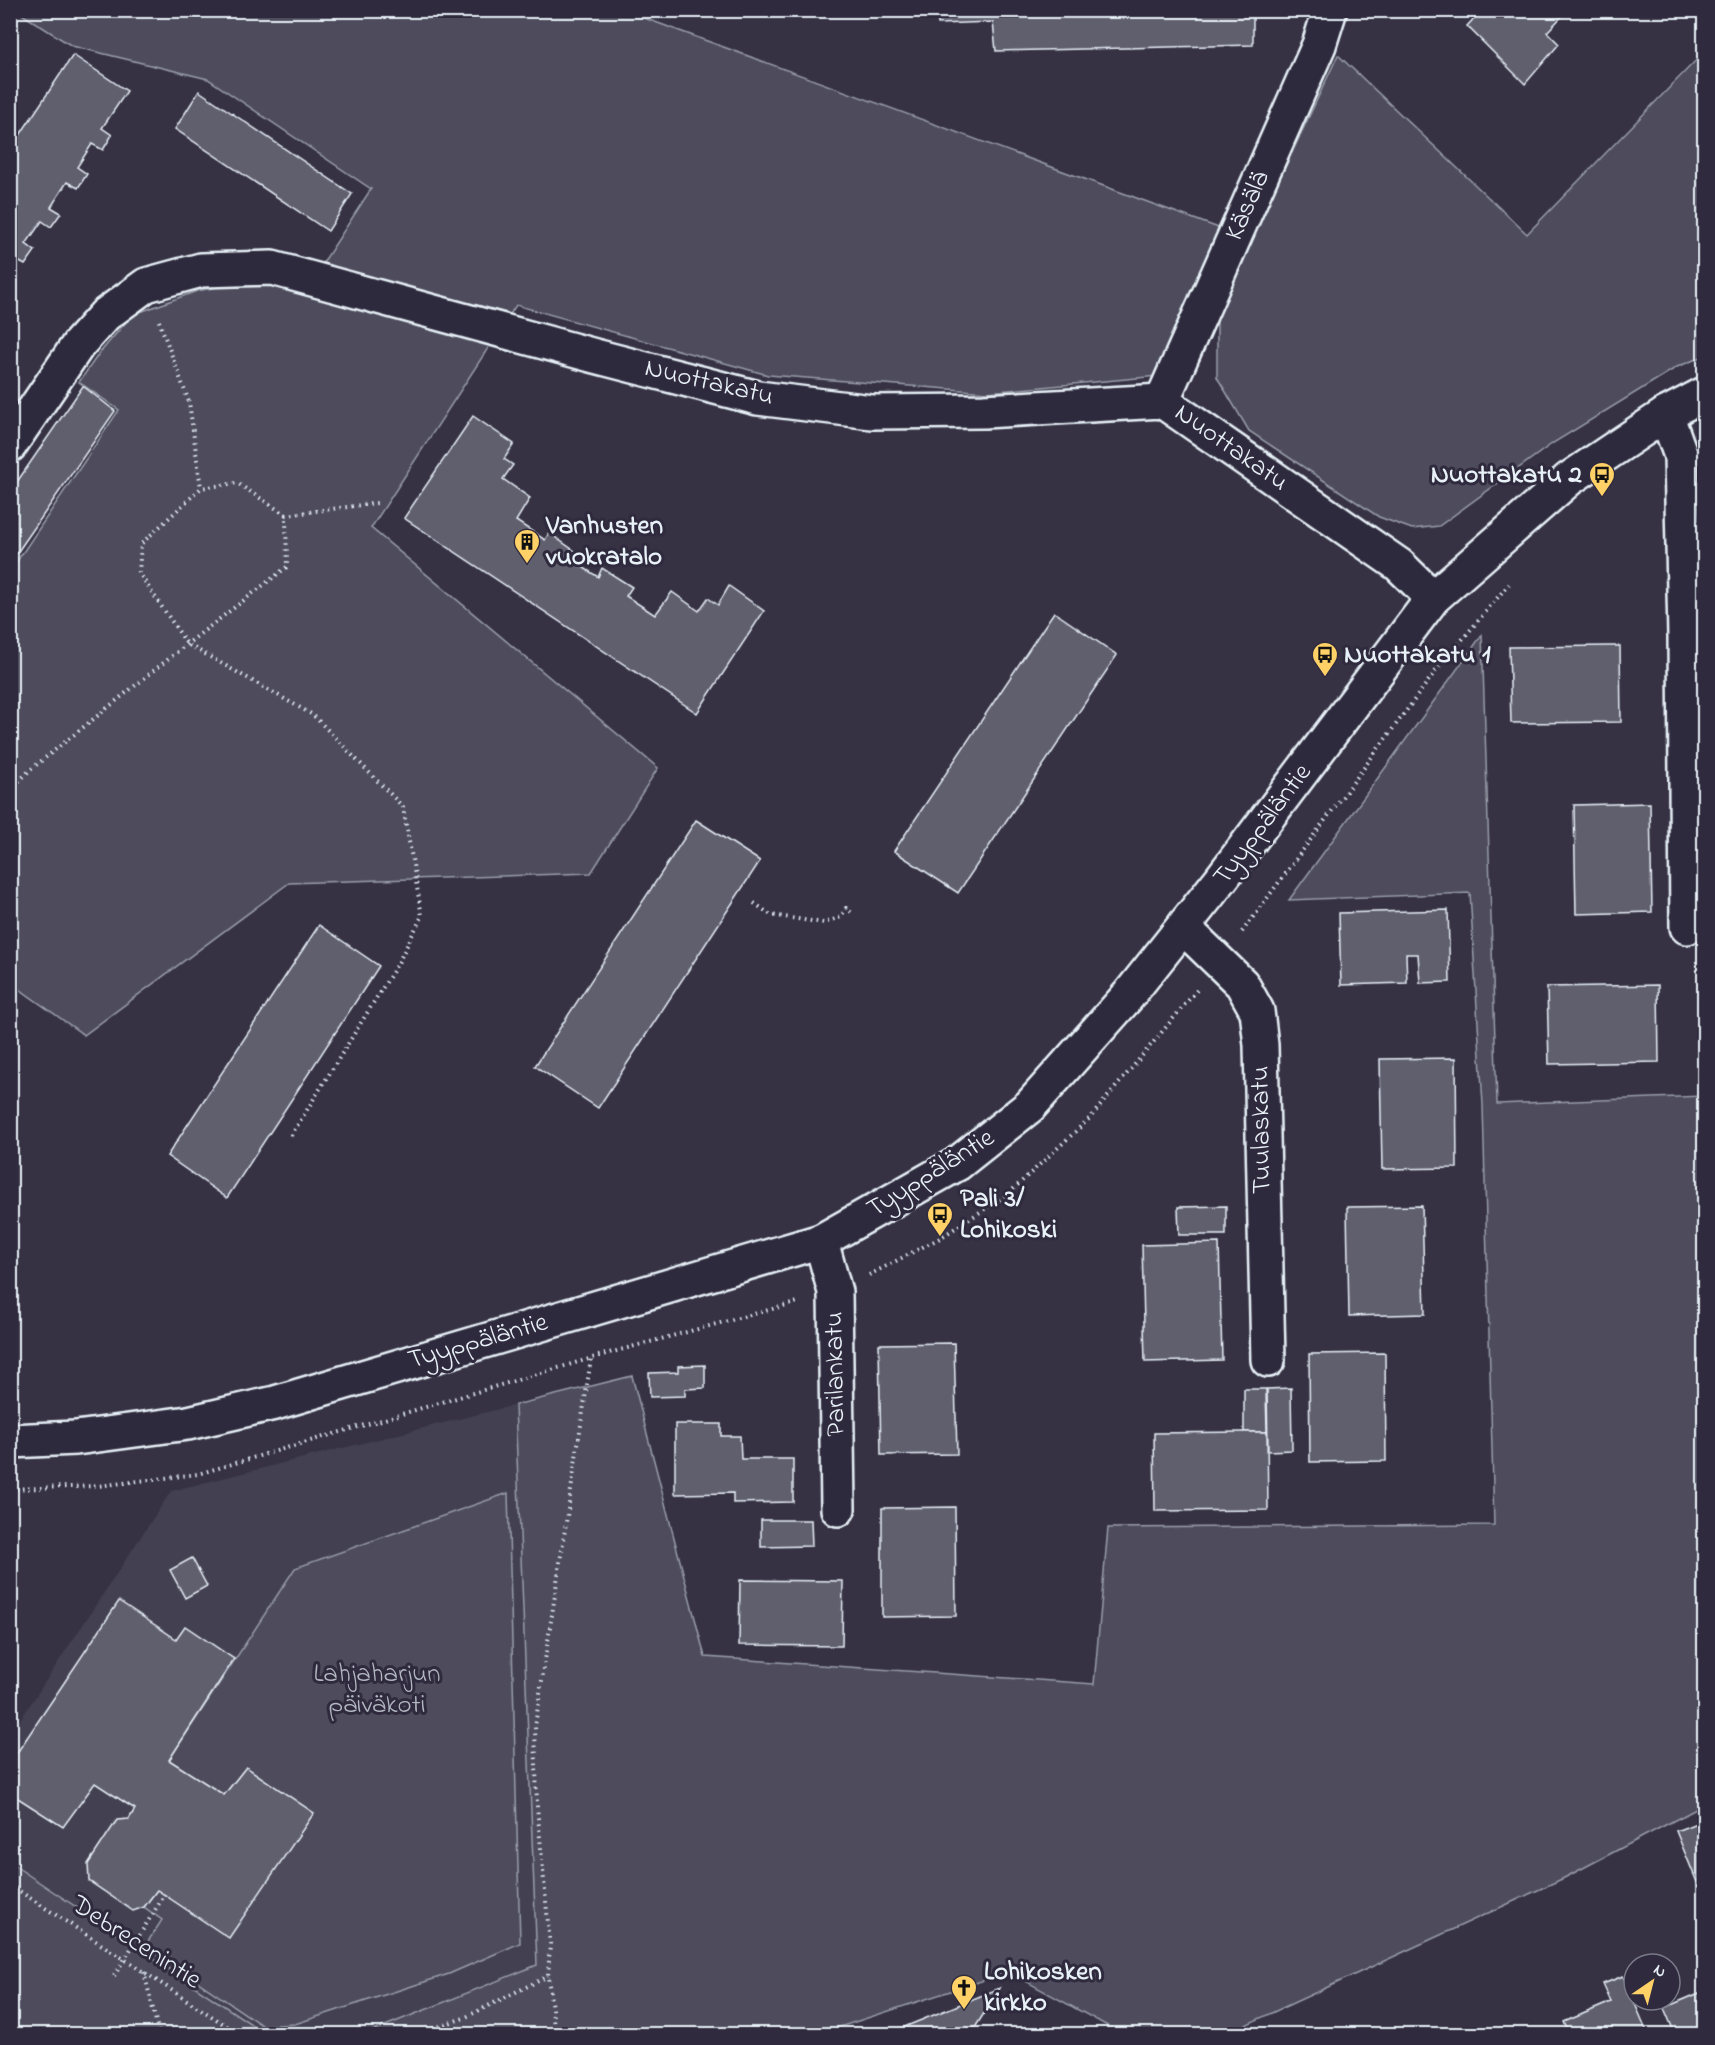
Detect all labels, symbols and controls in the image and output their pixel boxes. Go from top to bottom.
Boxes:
street label: Käsälä [1215,165,1281,247]
street label: Nuottakatu [641,349,777,417]
street label: Nuottakatu [1166,394,1296,502]
place label: Nuottakatu 2 [1431,456,1583,495]
bus stop icon: Nuottakatu 2 [1587,460,1617,498]
place label: Vanhusten vuokratalo [545,507,663,577]
building icon: Vanhusten vuokratalo [512,527,542,565]
place label: Nuottakatu 1 [1344,636,1491,675]
bus stop icon: Nuottakatu 1 [1310,640,1340,678]
street label: Tyyppäläntie [1204,755,1322,894]
street label: Tuulaskatu [1241,1066,1283,1194]
street label: Tyyppäläntie [860,1119,1003,1229]
place label: Pali 3/ Lohikoski [960,1180,1057,1250]
bus stop icon: Pali 3/ Lohikoski [925,1200,955,1238]
street label: Tyyppäläntie [403,1303,553,1381]
street label: Parilankatu [815,1311,857,1437]
park label: Lahjaharjun päiväkoti [313,1655,441,1725]
street label: Debrecenintie [62,1886,210,2000]
north arrow [1622,1952,1682,2012]
place label: Lohikosken kirkko [984,1953,1102,2023]
text: N [1648,1958,1671,1984]
church icon: Lohikosken kirkko [949,1973,979,2011]

